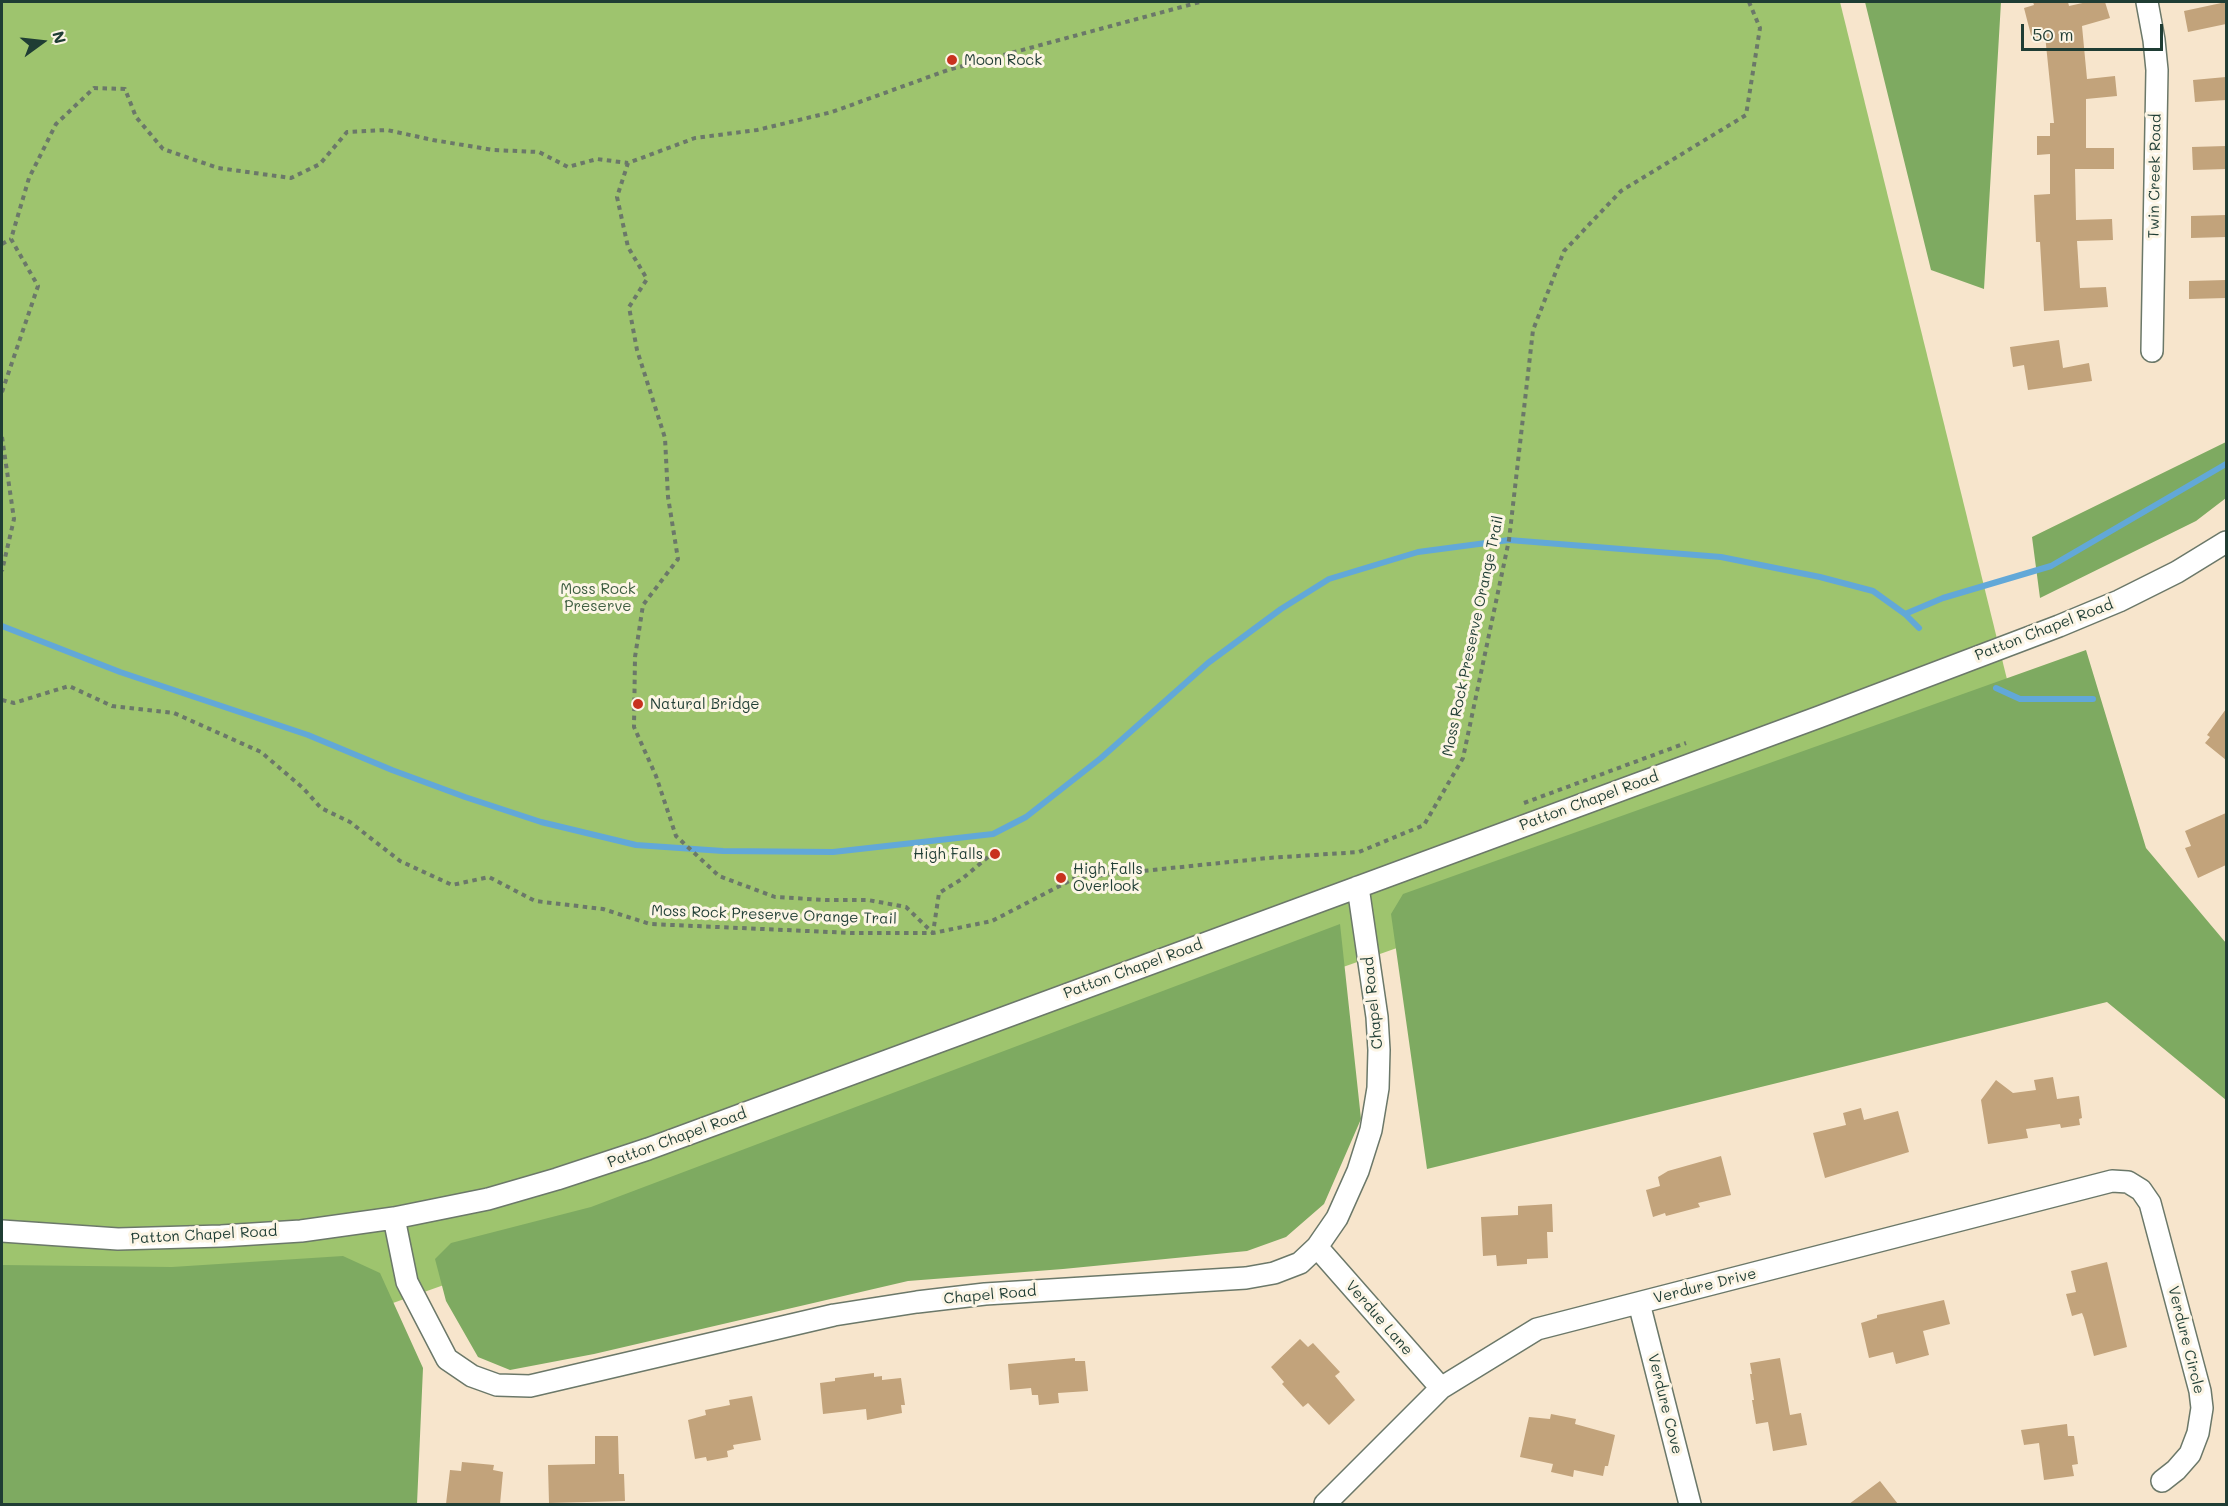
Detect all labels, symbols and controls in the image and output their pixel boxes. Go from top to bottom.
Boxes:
north arrow [12,12,72,72]
scale bar [2024,12,2166,50]
text: 50 m [2032,22,2074,46]
text: N [48,29,72,46]
place label: Moon Rock [964,51,1042,69]
marker: Moon Rock [945,53,959,67]
street label: Twin Creek Road [2145,114,2165,238]
street label: Moss Rock Preserve Orange Trail [1439,514,1507,758]
park label: Moss Rock Preserve [560,580,636,615]
street label: Patton Chapel Road [1972,595,2116,665]
place label: Natural Bridge [650,695,760,713]
marker: Natural Bridge [631,697,645,711]
street label: Patton Chapel Road [1517,767,1661,835]
place label: High Falls [913,845,983,863]
marker: High Falls [988,847,1002,861]
place label: High Falls Overlook [1073,860,1143,895]
marker: High Falls Overlook [1054,871,1068,885]
street label: Moss Rock Preserve Orange Trail [651,902,897,928]
street label: Patton Chapel Road [1061,935,1205,1003]
street label: Chapel Road [1359,956,1387,1050]
street label: Patton Chapel Road [605,1104,749,1172]
street label: Patton Chapel Road [130,1222,278,1248]
street label: Verdure Drive [1652,1265,1758,1307]
street label: Verdue Lane [1342,1277,1416,1359]
street label: Chapel Road [943,1282,1037,1308]
street label: Verdure Circle [2164,1284,2208,1396]
street label: Verdure Cove [1644,1352,1686,1456]

